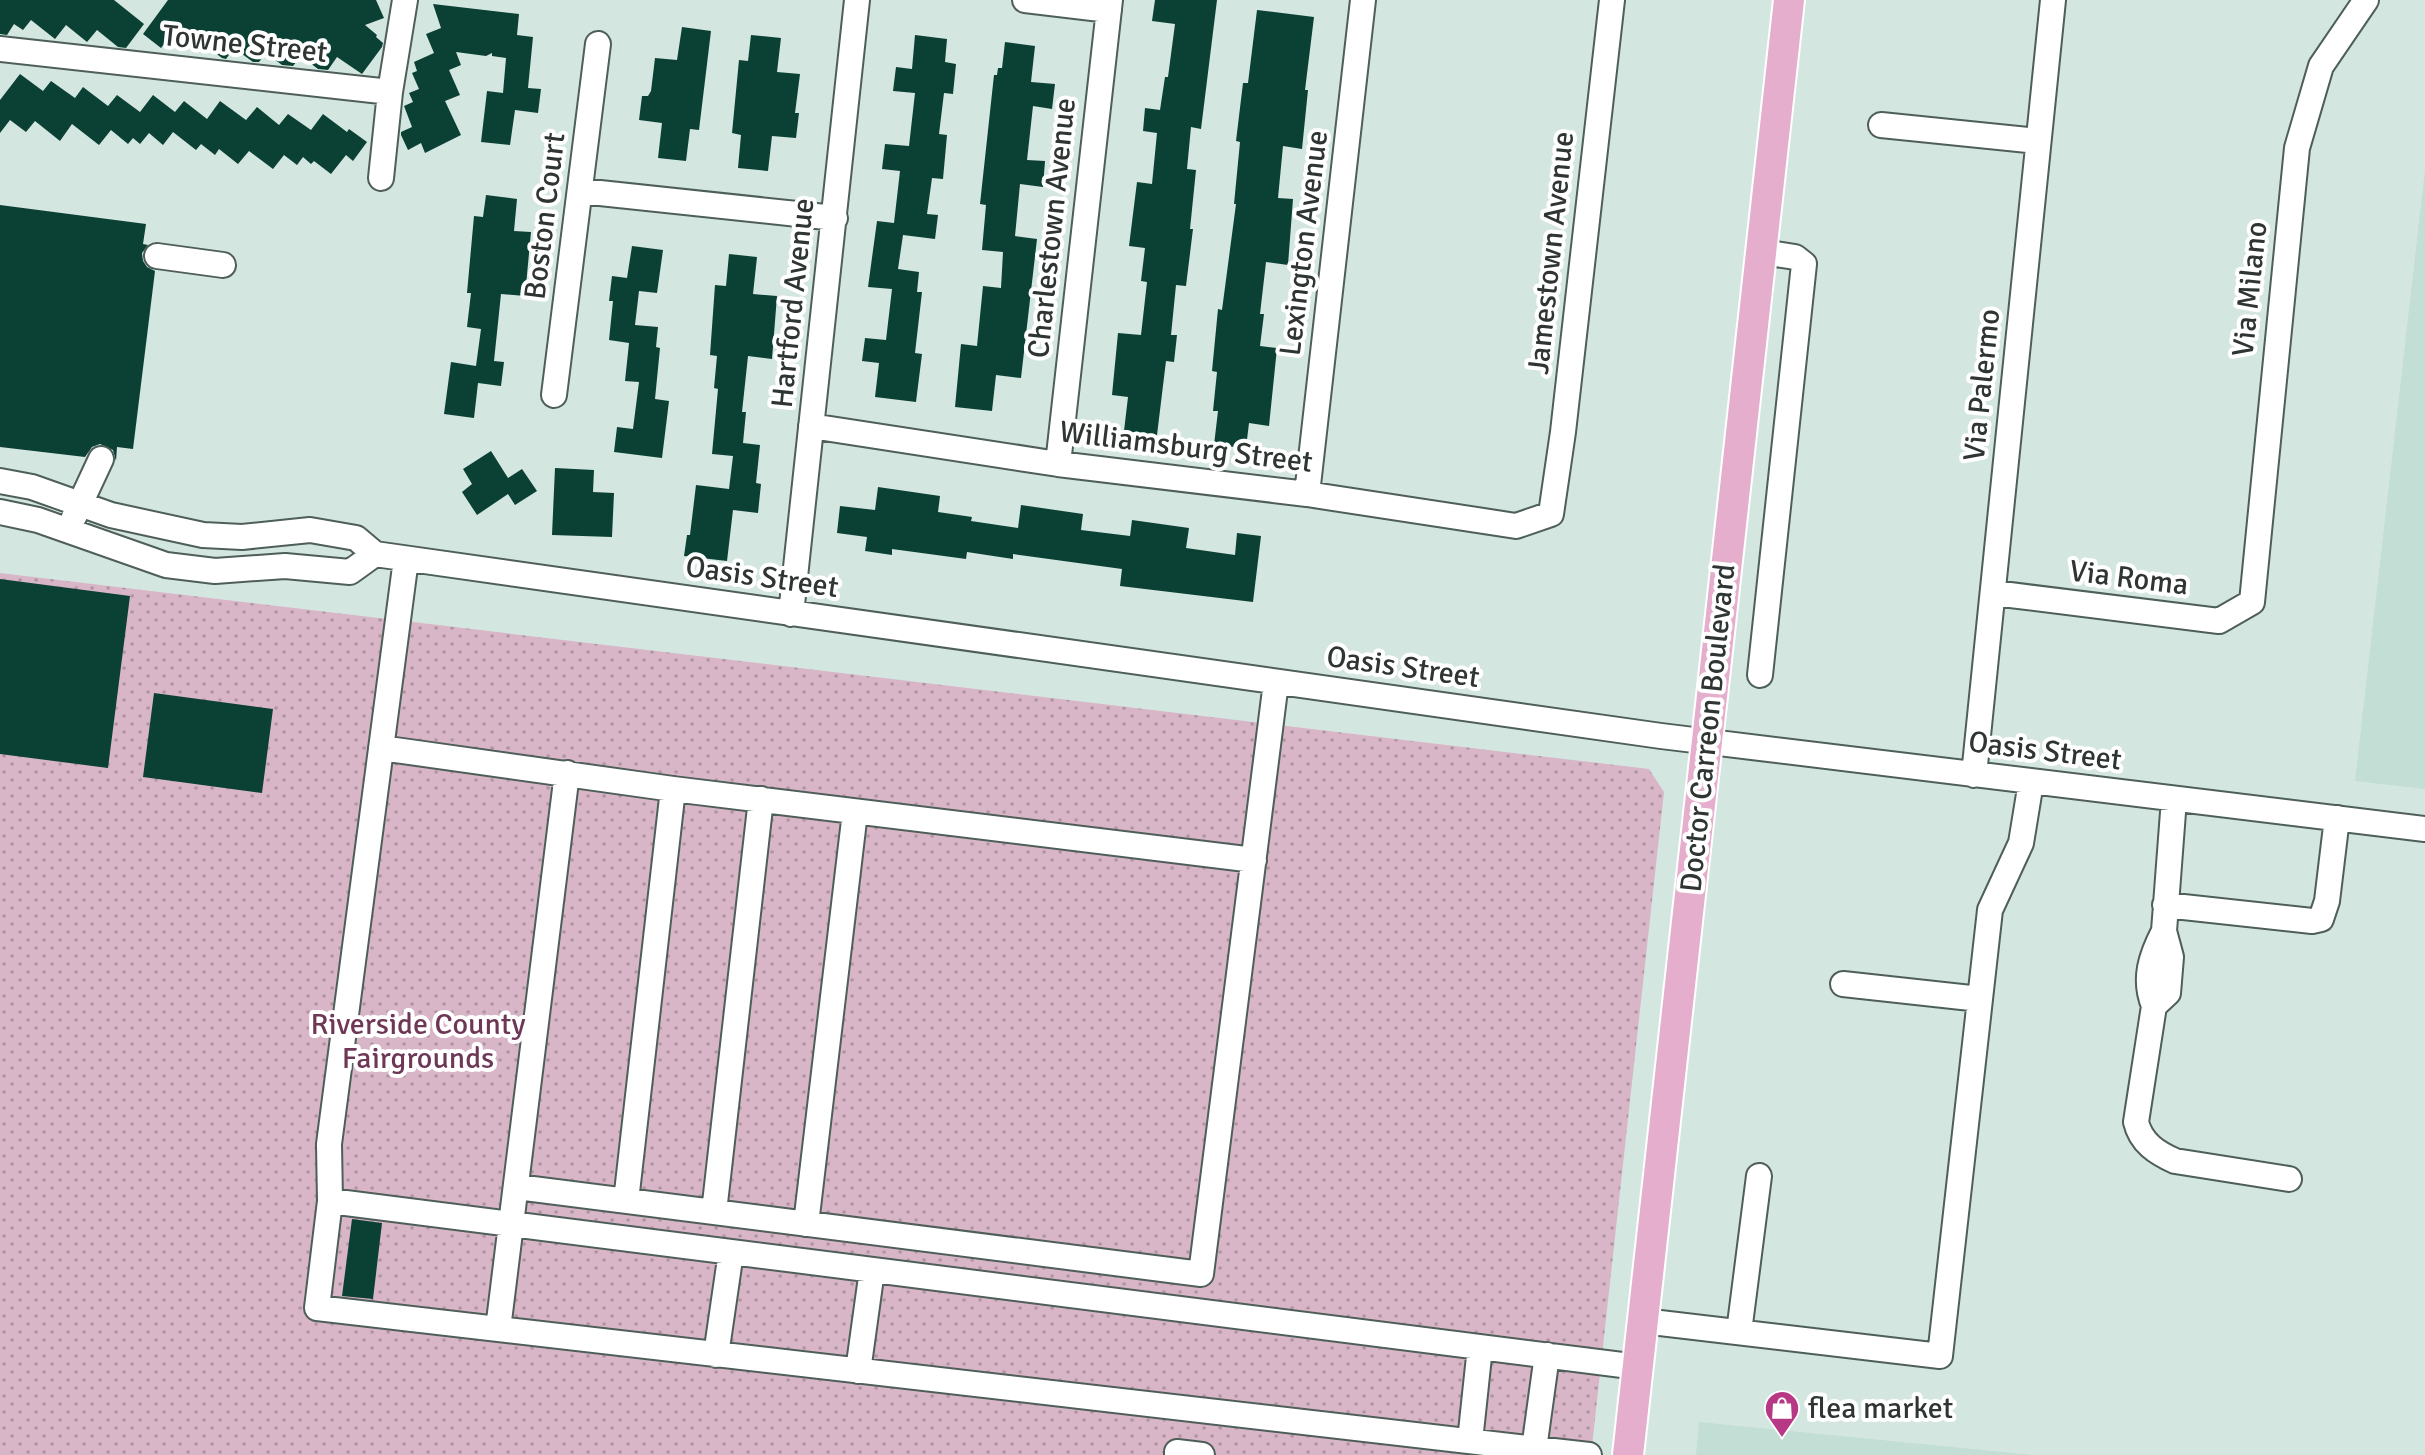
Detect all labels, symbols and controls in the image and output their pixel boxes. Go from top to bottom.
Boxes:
street label: Towne Street [161,17,329,71]
street label: Charlestown Avenue [1020,96,1084,360]
street label: Lexington Avenue [1272,128,1336,358]
street label: Jamestown Avenue [1520,130,1582,376]
street label: Boston Court [516,131,574,301]
street label: Hartford Avenue [764,196,822,410]
street label: Via Milano [2225,220,2275,358]
street label: Via Palermo [1956,307,2008,463]
street label: Williamsburg Street [1057,413,1315,481]
street label: Oasis Street [683,548,841,606]
street label: Via Roma [2067,552,2191,604]
street label: Doctor Carreon Boulevard [1672,562,1744,894]
street label: Oasis Street [1324,638,1482,696]
street label: Oasis Street [1966,723,2124,779]
park label: Riverside County Fairgrounds [311,1006,525,1077]
shop icon: flea market [1763,1389,1801,1439]
place label: flea market [1808,1390,1953,1427]

